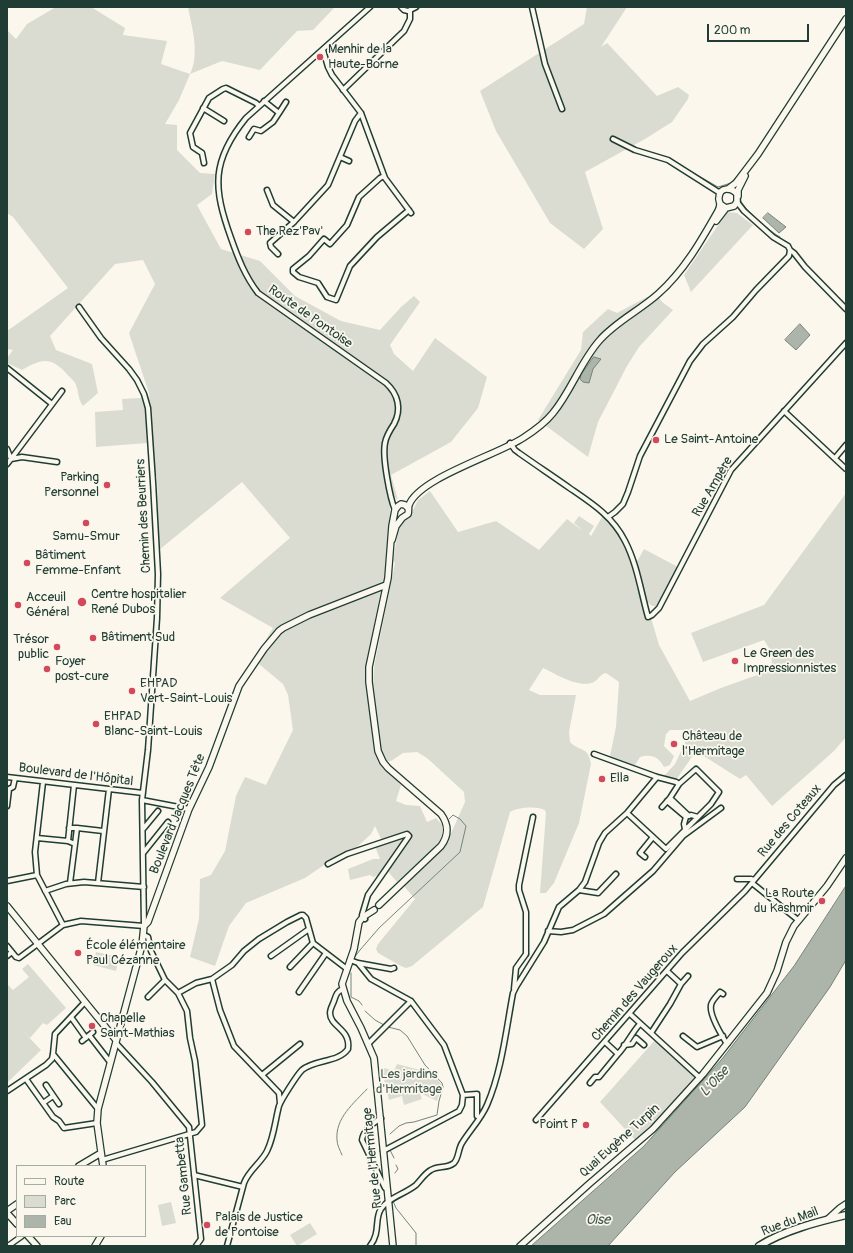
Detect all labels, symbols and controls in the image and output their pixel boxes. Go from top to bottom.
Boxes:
scale bar [709,16,811,42]
text: 200 m [714,23,750,38]
place label: Menhir de la Haute-Borne [328,42,398,73]
marker: Menhir de la Haute-Borne [315,52,325,62]
place label: The Rez'Pav' [256,224,323,240]
marker: The Rez'Pav' [243,227,253,237]
street label: Route de Pontoise [265,282,355,352]
place label: Le Saint-Antoine [664,432,758,448]
marker: Le Saint-Antoine [651,435,661,445]
street label: Rue Ampère [690,454,736,520]
street label: Chemin des Beurriers [133,458,155,574]
place label: Parking Personnel [44,470,99,501]
marker: Parking Personnel [102,480,112,490]
marker: Samu-Smur [81,518,91,528]
place label: Samu-Smur [52,529,120,545]
place label: Bâtiment Femme-Enfant [35,548,121,579]
marker: Bâtiment Femme-Enfant [22,558,32,568]
place label: Centre hospitalier René Dubos [91,587,186,618]
place label: Acceuil Général [26,590,70,621]
marker: Centre hospitalier René Dubos [76,596,88,608]
marker: Acceuil Général [13,600,23,610]
place label: Bâtiment Sud [101,630,175,646]
place label: Trésor public [13,632,49,663]
marker: Bâtiment Sud [88,633,98,643]
marker: Trésor public [52,642,62,652]
place label: Le Green des Impressionnistes [743,646,836,677]
place label: Foyer post-cure [55,654,109,685]
marker: Le Green des Impressionnistes [730,656,740,666]
marker: Foyer post-cure [42,664,52,674]
place label: EHPAD Vert-Saint-Louis [140,676,232,707]
marker: EHPAD Vert-Saint-Louis [127,686,137,696]
place label: EHPAD Blanc-Saint-Louis [104,709,202,740]
marker: EHPAD Blanc-Saint-Louis [91,719,101,729]
place label: Château de l'Hermitage [682,729,745,760]
marker: Château de l'Hermitage [669,739,679,749]
street label: Boulevard Jacques Tête [147,752,209,876]
street label: Boulevard de l'Hôpital [18,760,134,790]
place label: Ella [610,771,629,787]
marker: Ella [597,774,607,784]
street label: Rue des Coteaux [755,781,825,861]
place label: La Route du Kashmir [754,886,814,917]
marker: La Route du Kashmir [817,896,827,906]
place label: École élémentaire Paul Cézanne [86,938,185,969]
street label: Chemin des Vaugeroux [589,941,681,1045]
marker: École élémentaire Paul Cézanne [73,948,83,958]
place label: Chapelle Saint-Mathias [100,1011,174,1042]
marker: Chapelle Saint-Mathias [87,1021,97,1031]
water label: L'Oise [697,1063,733,1101]
park label: Les jardins d'Hermitage [376,1067,442,1098]
street label: Quai Eugène Turpin [577,1101,663,1181]
street label: Rue de l'Hermitage [360,1107,386,1209]
place label: Point P [539,1117,578,1133]
marker: Point P [581,1120,591,1130]
street label: Rue Gambetta [172,1136,196,1216]
legend [16,1165,146,1237]
text: Route [54,1174,84,1189]
text: Parc [54,1194,76,1209]
street label: Rue du Mail [759,1204,821,1240]
place label: Palais de Justice de Pontoise [215,1210,303,1241]
water label: Oise [586,1212,610,1228]
text: Eau [54,1214,72,1229]
marker: Palais de Justice de Pontoise [202,1220,212,1230]

